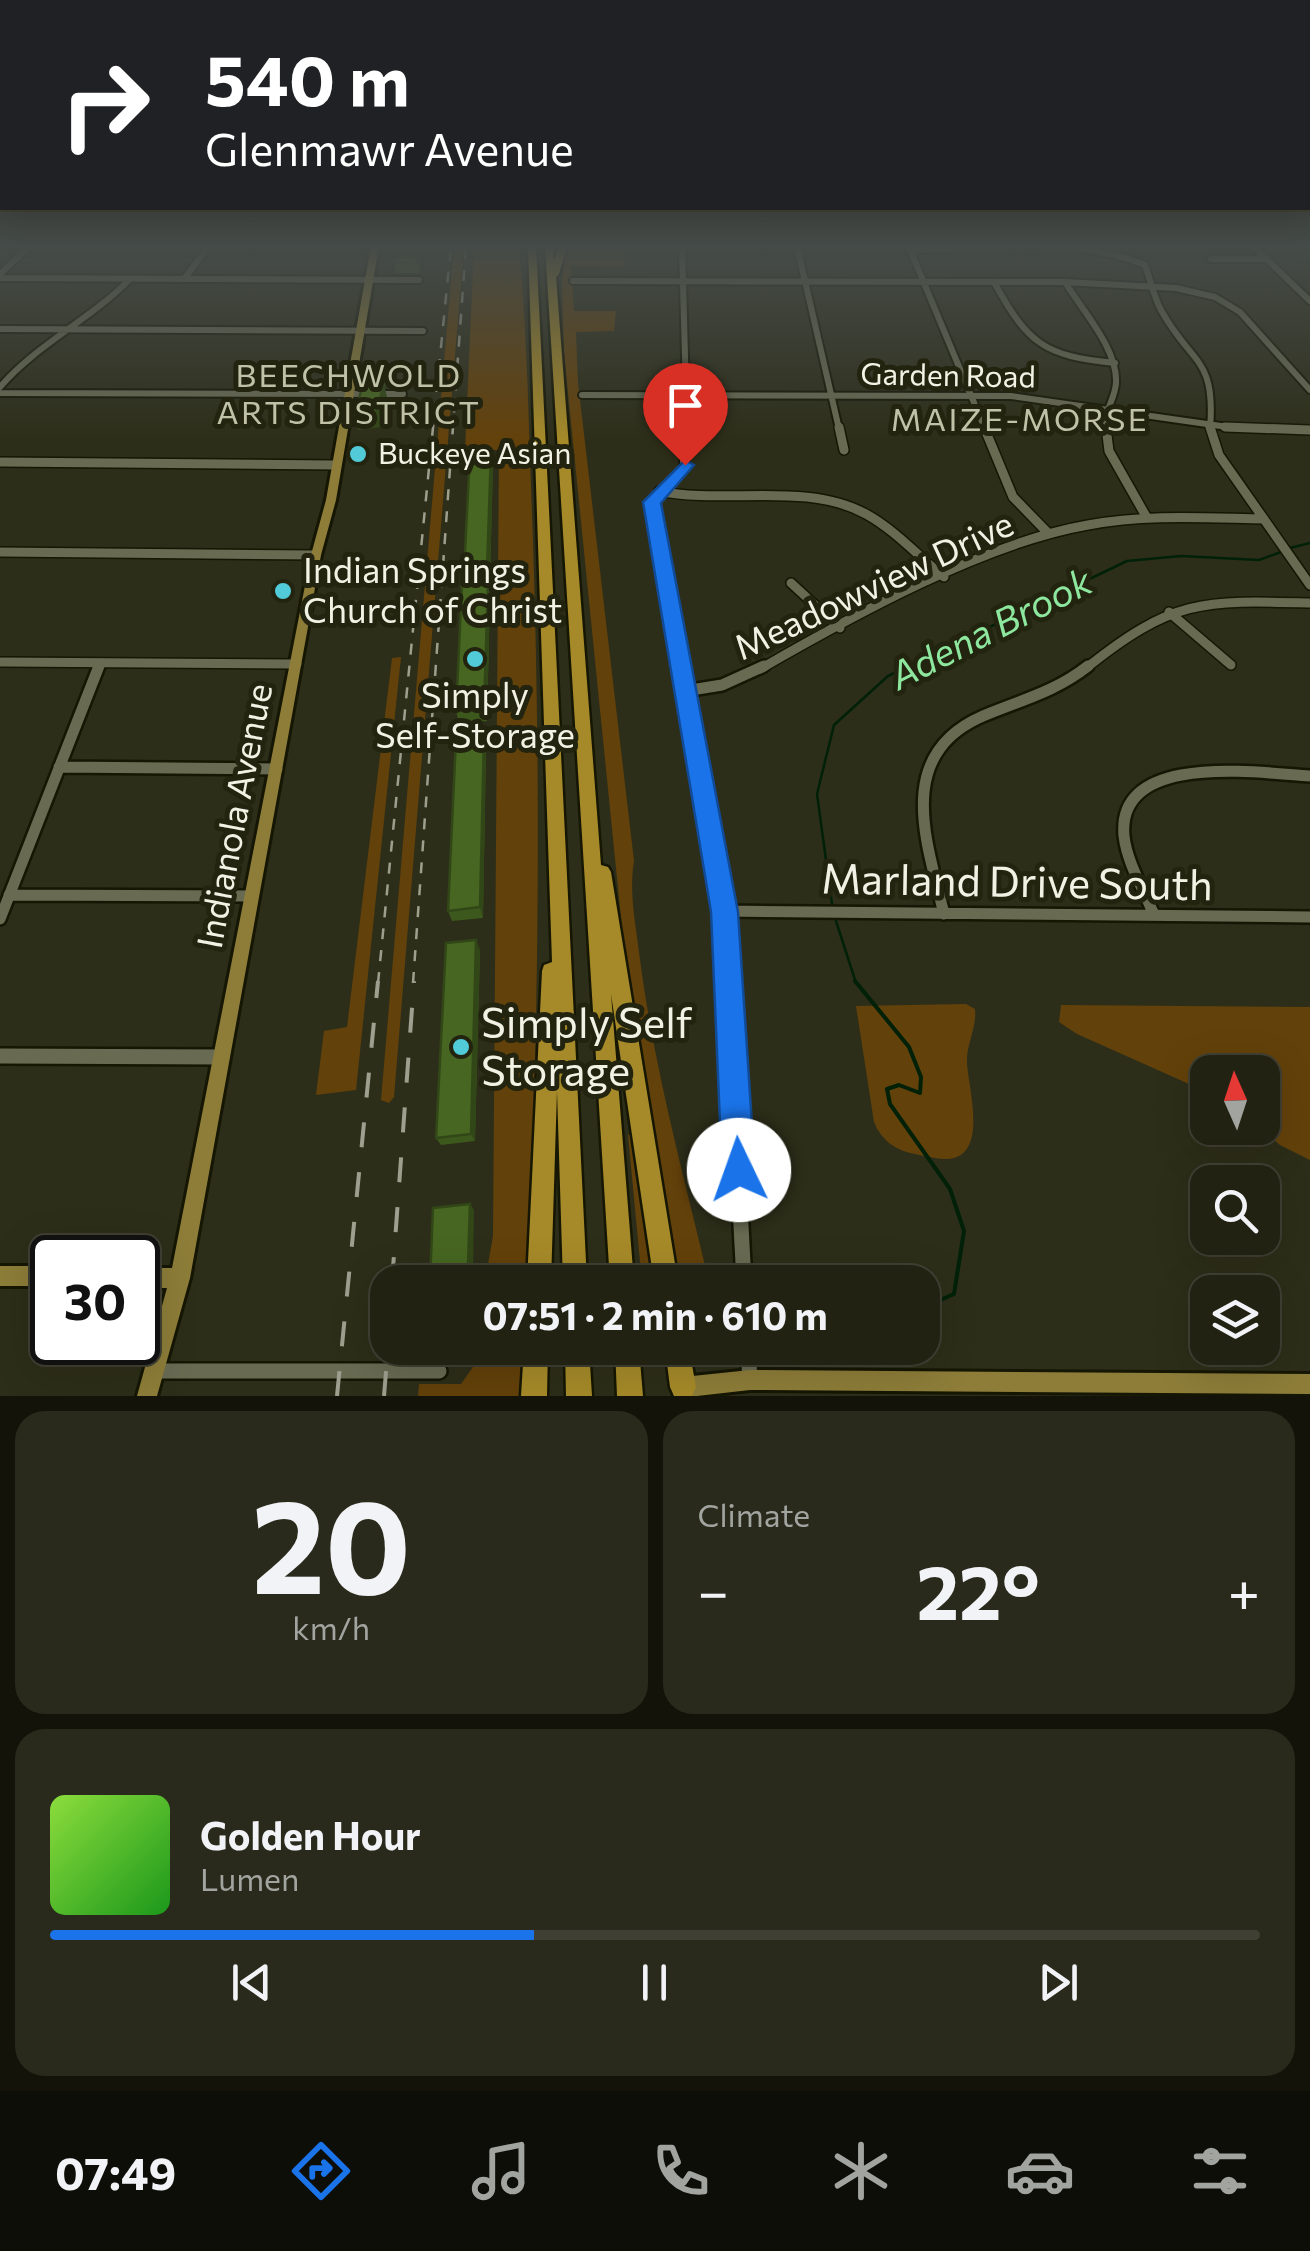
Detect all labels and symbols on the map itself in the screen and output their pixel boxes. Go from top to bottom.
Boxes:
street label: Garden Road [860,353,1036,394]
district label: BEECHWOLD ARTS DISTRICT [217,354,482,431]
pin [643,363,728,466]
district label: MAIZE-MORSE [891,398,1149,438]
place label: Buckeye Asian [378,433,571,470]
marker: Buckeye Asian [347,443,369,465]
street label: Meadowview Drive [727,500,1019,667]
place label: Indian Springs Church of Christ [303,547,562,630]
water label: Adena Brook [880,555,1100,698]
marker: Indian Springs Church of Christ [272,580,294,602]
marker: Simply Self-Storage [464,648,486,670]
place label: Simply Self-Storage [375,672,575,755]
street label: Indianola Avenue [186,679,279,952]
street label: Marland Drive South [821,851,1213,909]
place label: Simply Self Storage [481,995,693,1095]
marker: Simply Self Storage [450,1036,472,1058]
north arrow [1190,1055,1280,1145]
position arrow [687,1118,791,1222]
speed limit sign: 30 [30,1235,160,1365]

